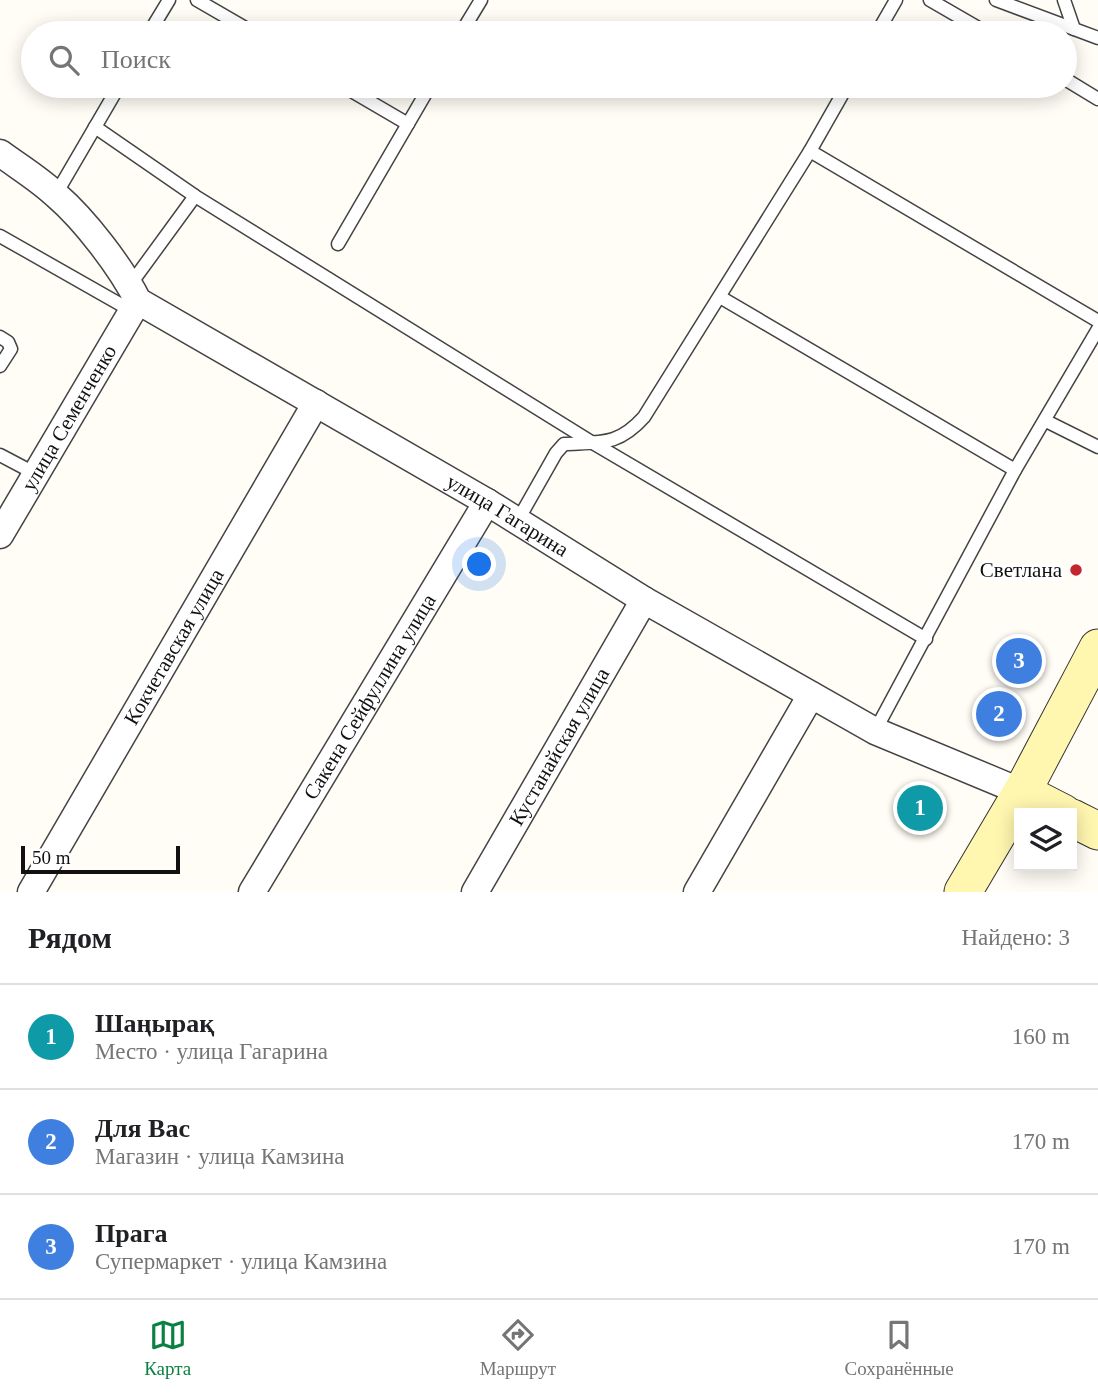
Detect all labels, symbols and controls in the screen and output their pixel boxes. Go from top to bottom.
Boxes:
search box [21,21,1077,98]
icon: search [45,41,83,79]
text: Поиск [101,45,171,74]
street label: улица Семенченко [17,341,121,495]
street label: улица Гагарина [442,469,573,562]
your location [462,547,496,581]
place label: Светлана [980,558,1063,582]
marker: Светлана [1068,562,1084,578]
street label: Кокчетавская улица [119,564,229,729]
street label: Сакена Сейфуллина улица [299,589,441,804]
pin: 3 [996,635,1042,687]
street label: Кустанайская улица [504,663,615,830]
pin: 2 [976,688,1022,740]
pin: 1 [897,782,943,834]
map controls [1014,808,1077,871]
button: layers [1014,808,1077,871]
scale bar [21,843,180,875]
text: 50 m [32,847,71,868]
text: Рядом [28,921,112,954]
text: Найдено: 3 [962,925,1070,950]
text: Шаңырақ [95,1009,214,1038]
text: 1 [45,1024,57,1049]
text: 160 m [1012,1024,1070,1049]
text: Место · улица Гагарина [95,1039,328,1064]
text: Для Вас [95,1114,190,1143]
text: 2 [45,1129,57,1154]
text: 170 m [1012,1129,1070,1154]
text: Магазин · улица Камзина [95,1144,344,1169]
text: Прага [95,1219,168,1248]
text: 3 [45,1234,57,1259]
text: 170 m [1012,1234,1070,1259]
text: Супермаркет · улица Камзина [95,1249,387,1274]
tab: Карта [144,1316,191,1380]
tab: Маршрут [480,1316,556,1380]
tab: Сохранённые [845,1316,954,1380]

